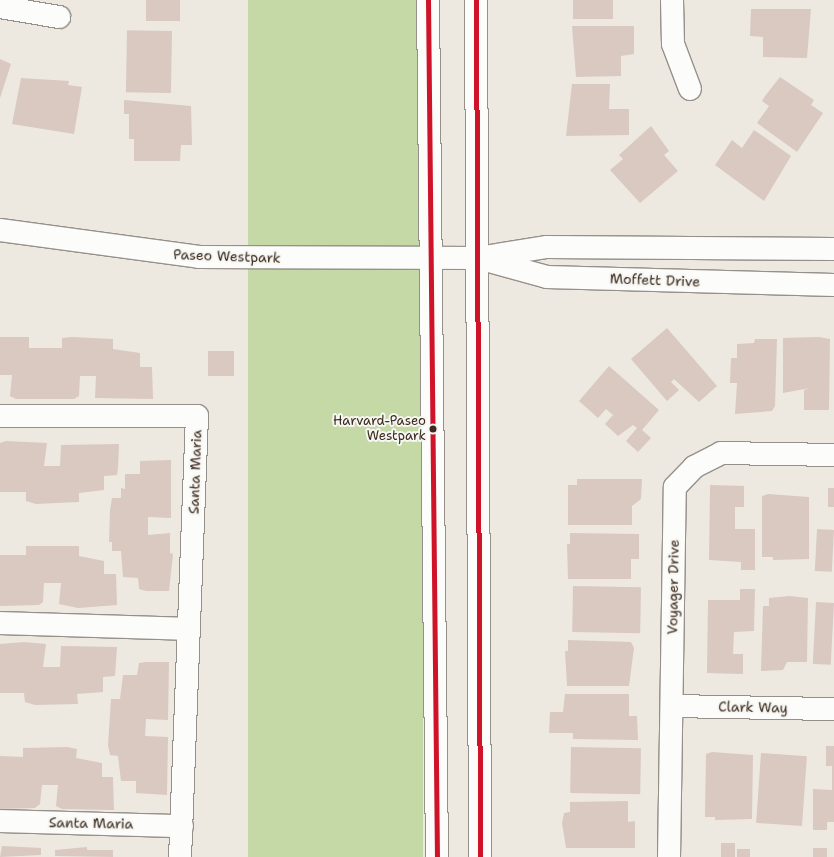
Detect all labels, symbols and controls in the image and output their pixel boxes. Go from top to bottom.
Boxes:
street label: Paseo Westpark [173,246,281,266]
street label: Moffett Drive [610,270,700,290]
place label: Harvard-Paseo Westpark [333,414,426,445]
marker: Harvard-Paseo Westpark [428,424,438,434]
street label: Santa Maria [185,429,205,515]
street label: Voyager Drive [664,539,682,635]
street label: Clark Way [718,698,788,716]
street label: Santa Maria [49,814,133,832]

